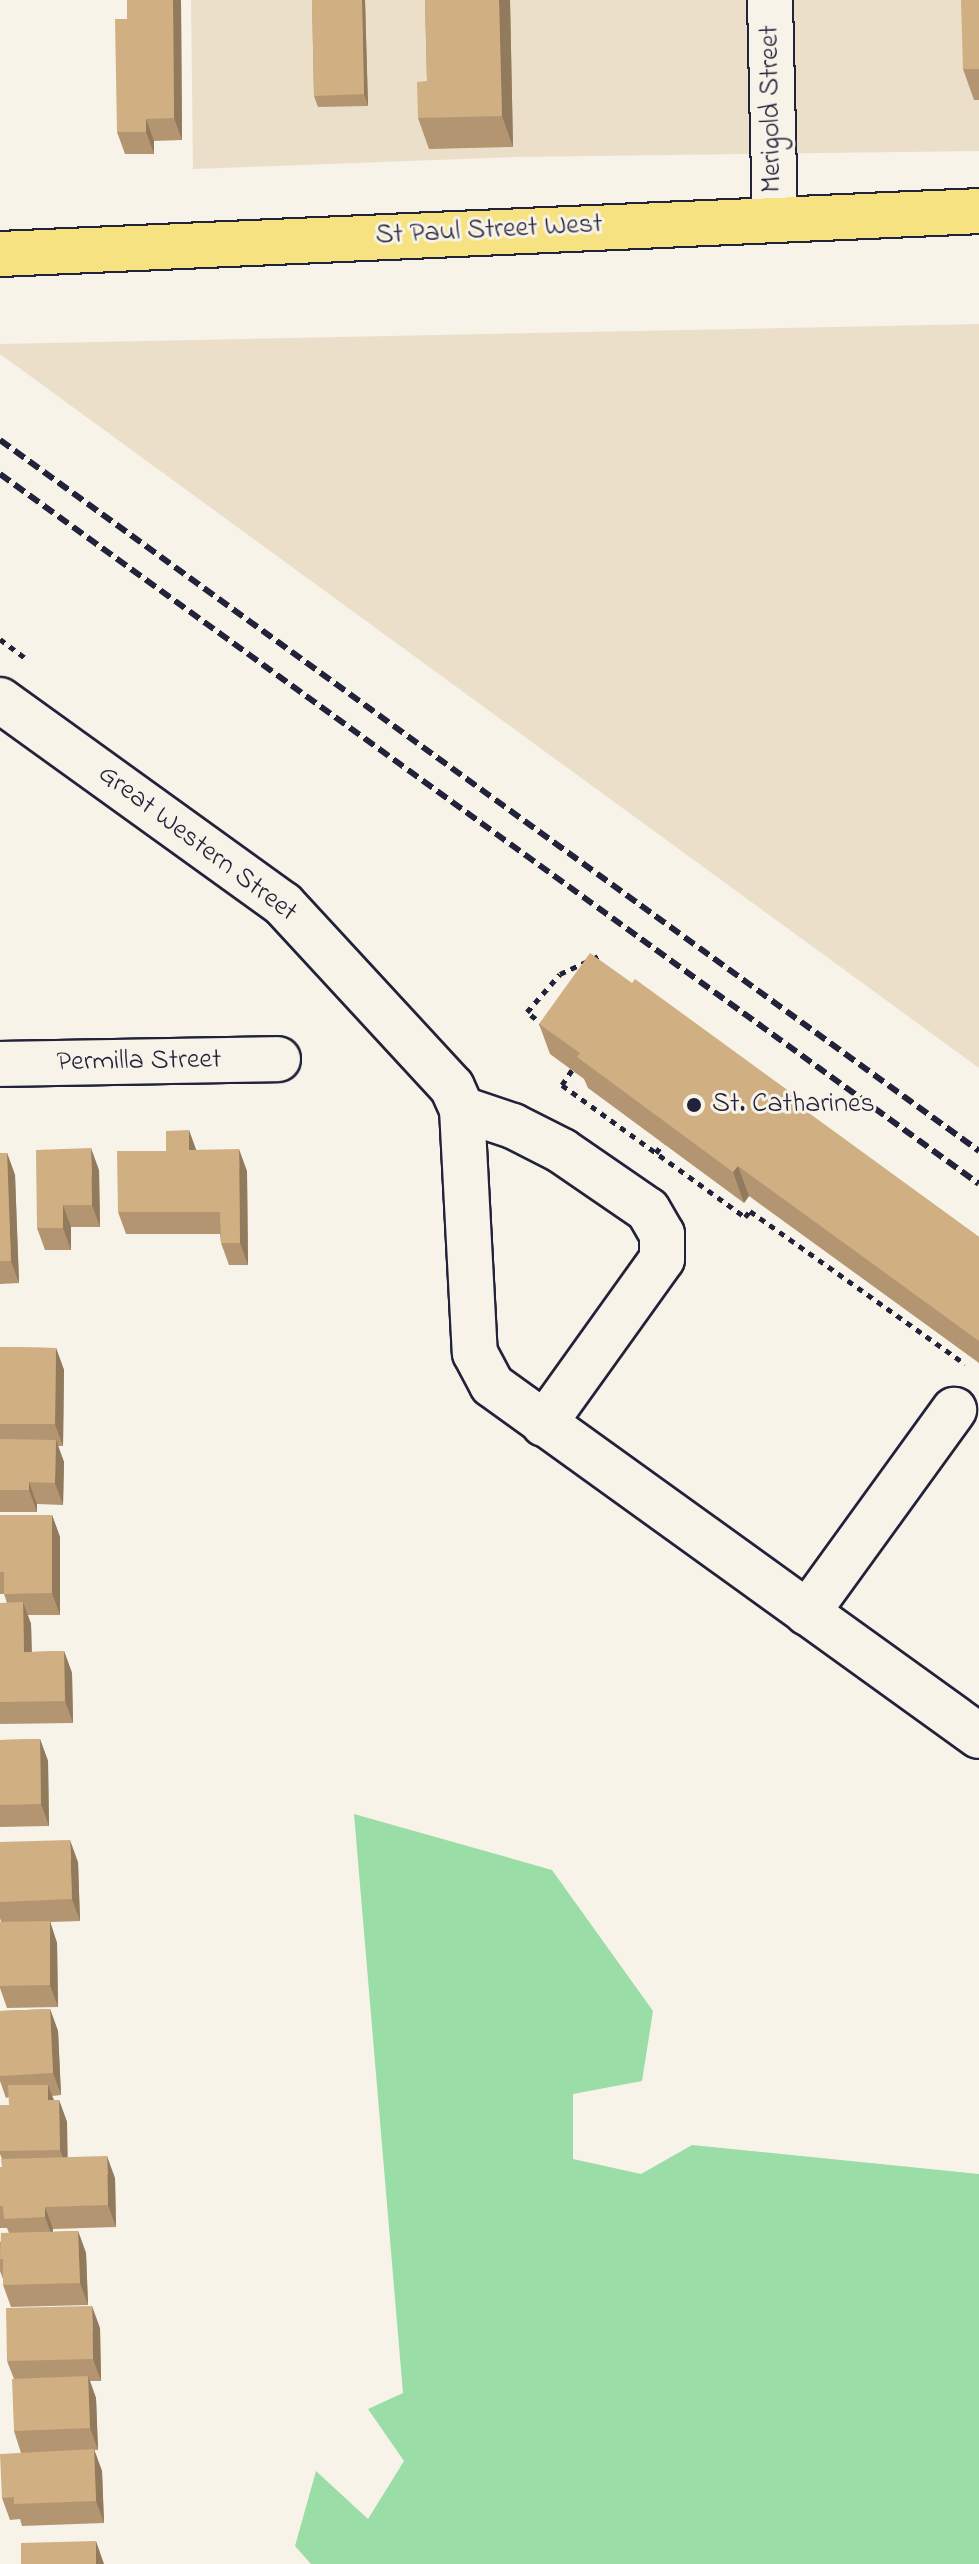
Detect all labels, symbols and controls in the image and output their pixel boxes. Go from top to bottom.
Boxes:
street label: Merigold Street [754,25,790,193]
street label: St Paul Street West [375,208,603,254]
street label: Great Western Street [91,758,303,930]
street label: Permilla Street [56,1044,222,1080]
place label: St. Catharines [712,1088,875,1122]
marker: St. Catharines [683,1094,705,1116]

